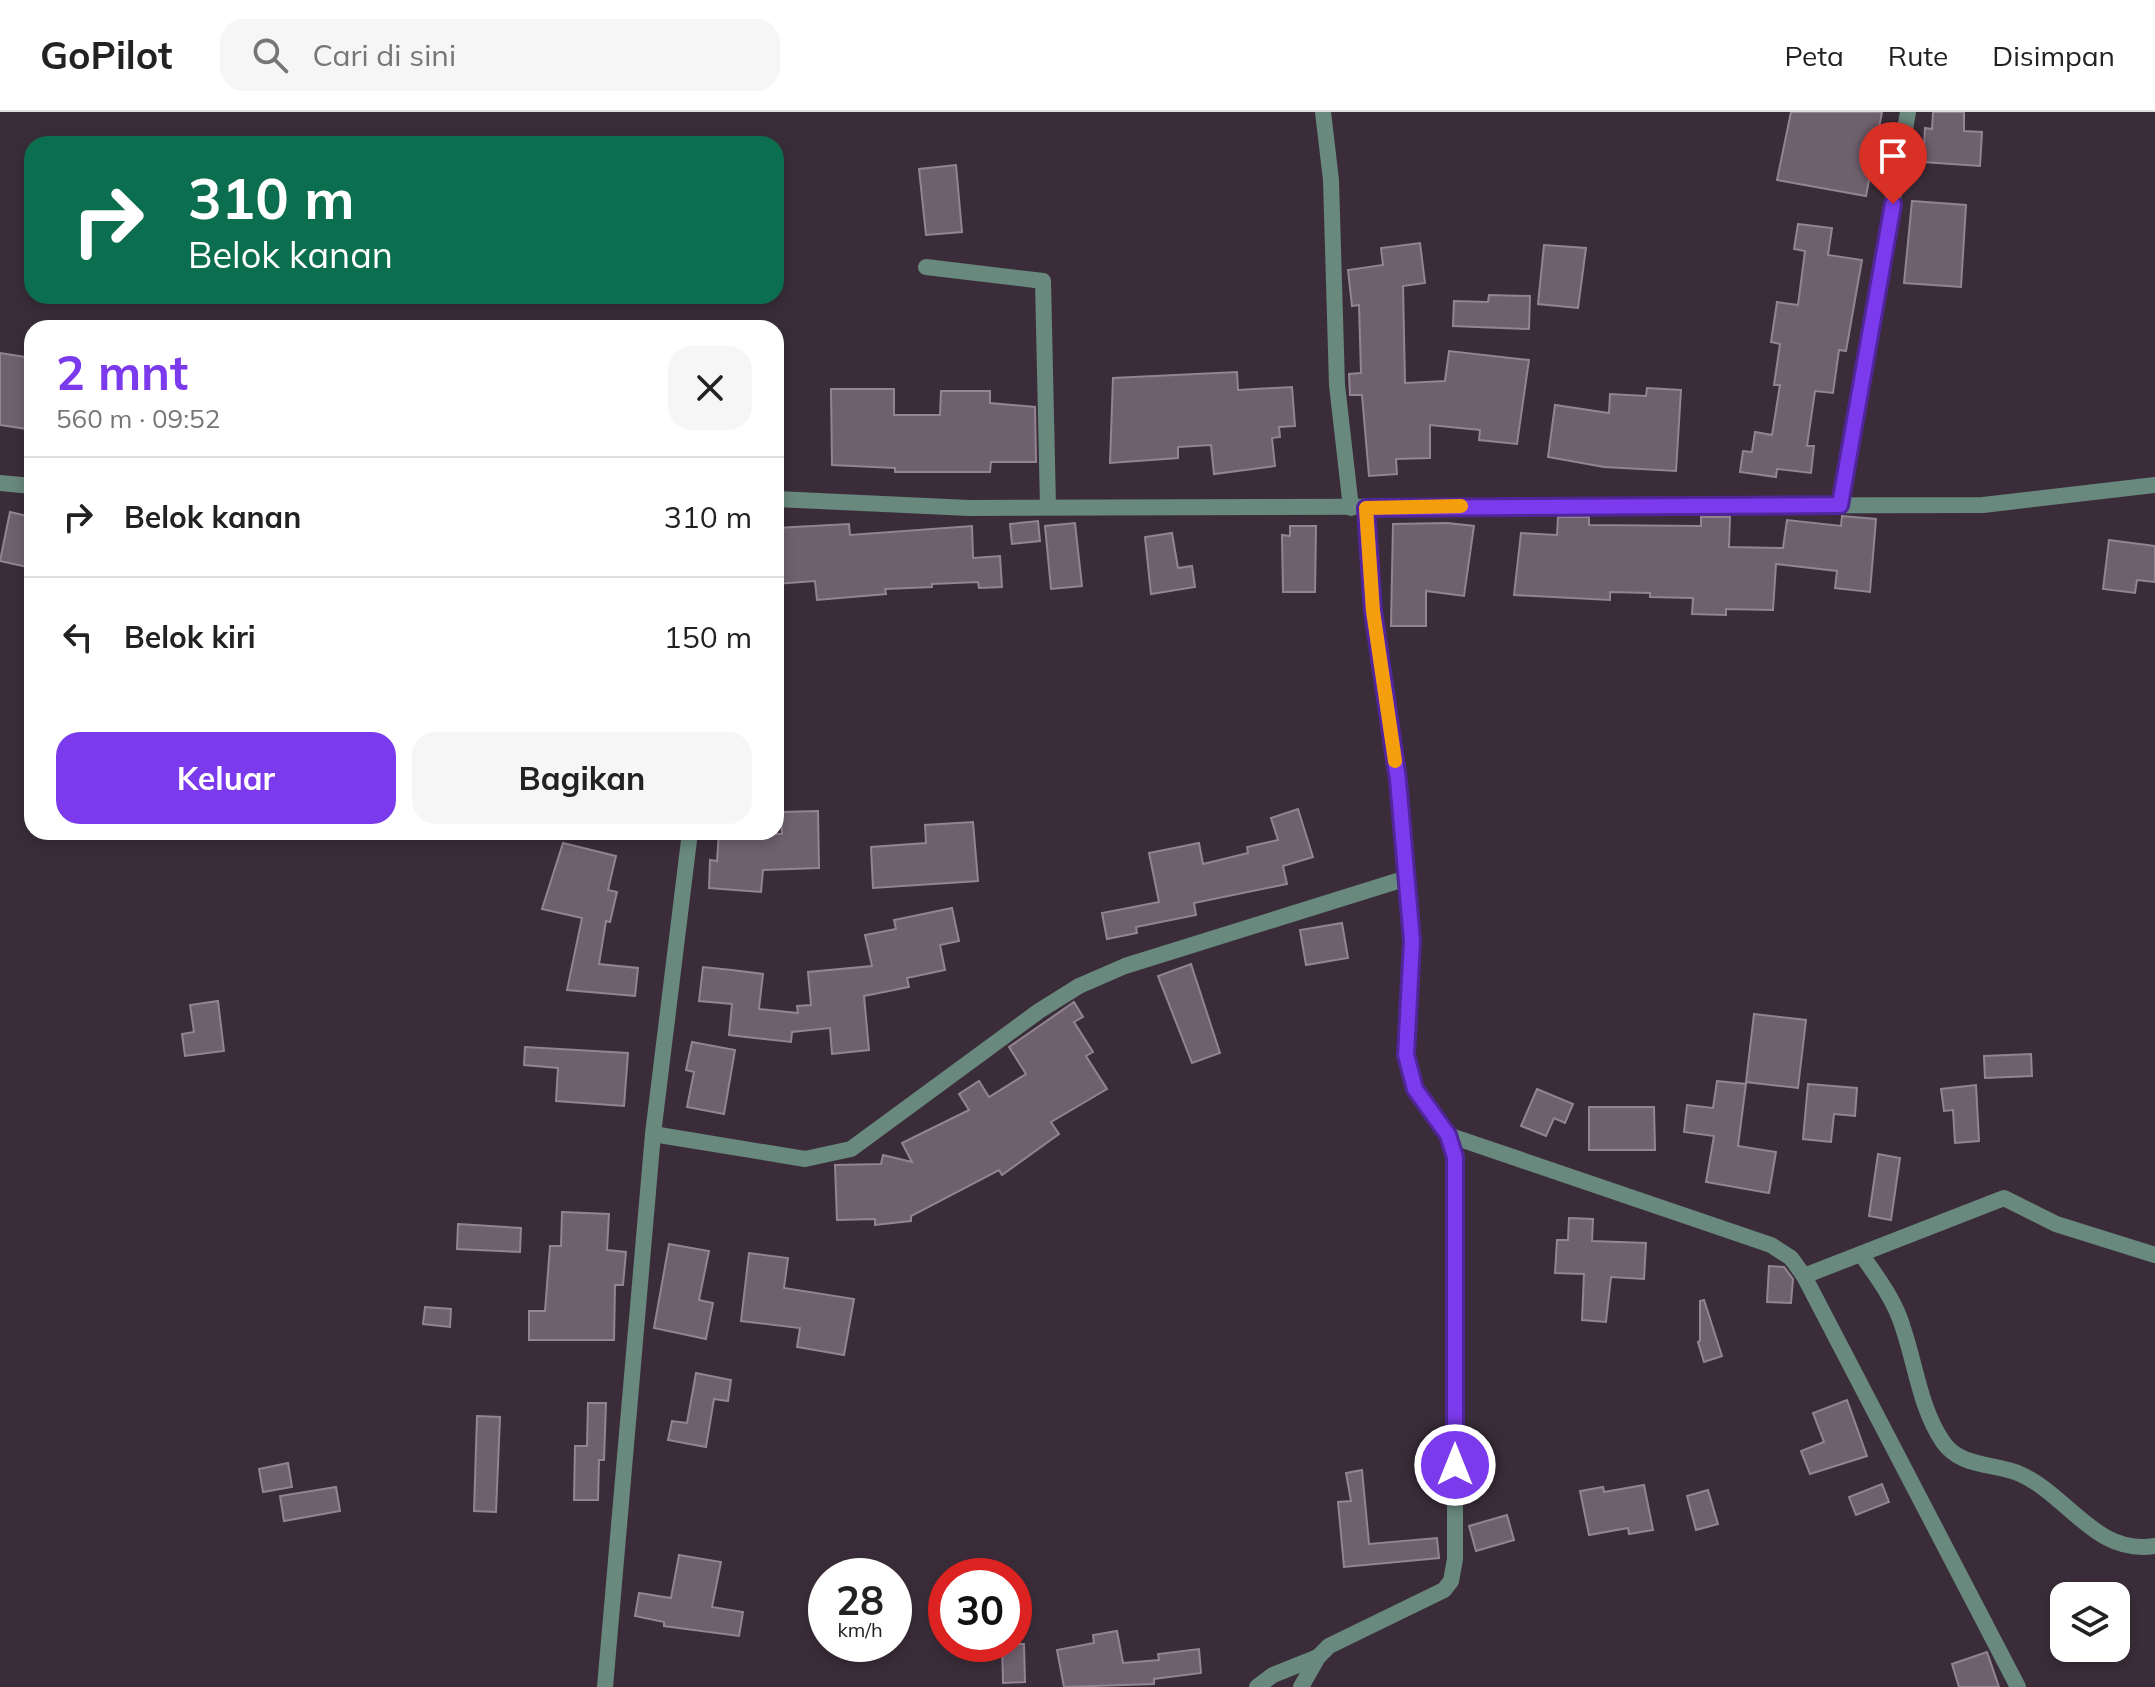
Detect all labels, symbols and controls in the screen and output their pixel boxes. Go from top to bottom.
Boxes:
search box [220,19,780,91]
text: GoPilot [40,31,172,79]
icon: search [248,33,292,77]
text: Cari di sini [312,36,456,74]
text: Peta [1784,38,1844,73]
text: Rute [1888,38,1948,73]
text: Disimpan [1992,38,2115,73]
pin [1859,122,1927,204]
icon: arrive [1871,134,1915,178]
text: 310 m [188,163,355,233]
icon: right [56,168,160,272]
text: Belok kanan [188,232,393,277]
text: 2 mnt [56,342,188,402]
button: close [668,346,752,430]
text: 560 m · 09:52 [56,402,220,435]
icon: right [56,495,100,539]
text: Belok kanan [124,498,301,536]
text: 310 m [664,498,752,536]
icon: left [56,615,100,659]
text: Belok kiri [124,618,256,656]
text: 150 m [664,618,752,656]
button: Keluar [56,732,396,824]
button: Bagikan [412,732,752,824]
position arrow [1413,1423,1497,1507]
speed limit sign: 30 [928,1558,1032,1662]
text: 28 [836,1575,884,1625]
map controls [2050,1582,2130,1662]
button: layers [2050,1582,2130,1662]
text: km/h [837,1617,883,1642]

